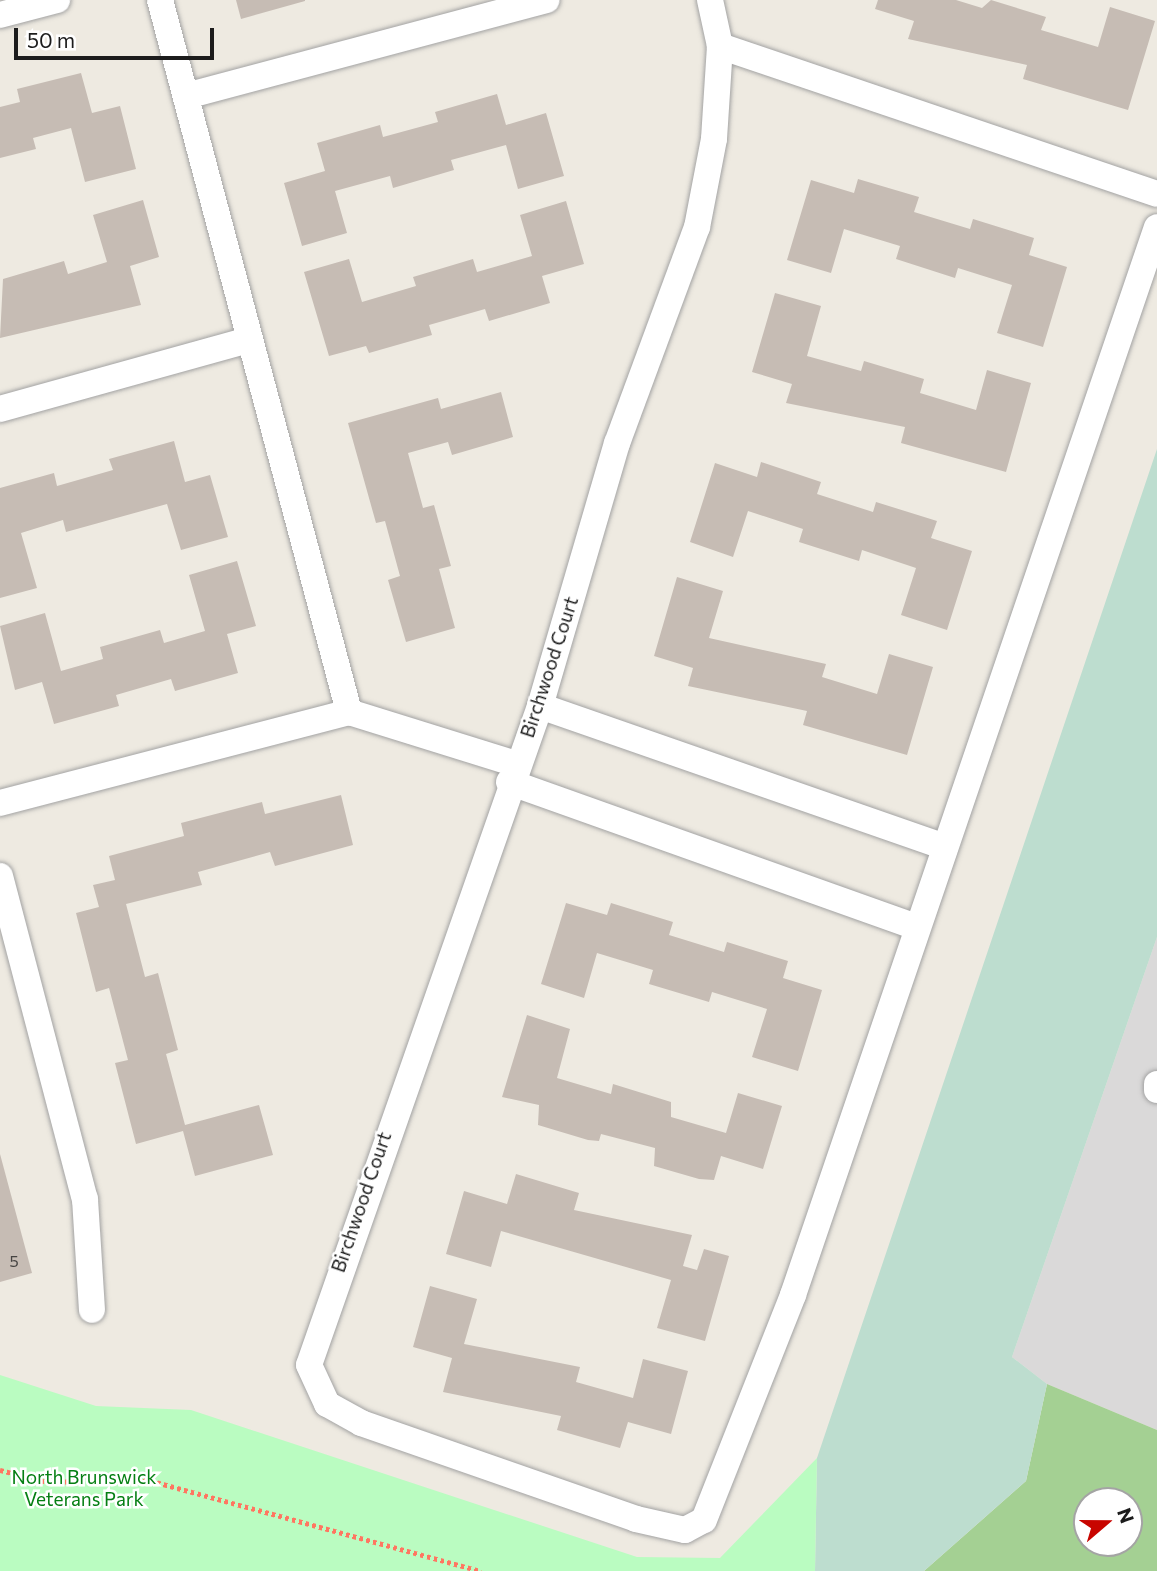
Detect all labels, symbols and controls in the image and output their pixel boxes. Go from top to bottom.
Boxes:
scale bar [18,14,217,58]
text: 50 m [27,27,75,52]
street label: Birchwood Court [515,594,583,740]
street label: Birchwood Court [326,1129,396,1275]
house number: 5 [9,1251,19,1271]
park label: North Brunswick Veterans Park [11,1466,157,1510]
north arrow [1073,1487,1143,1557]
text: N [1113,1505,1140,1526]

